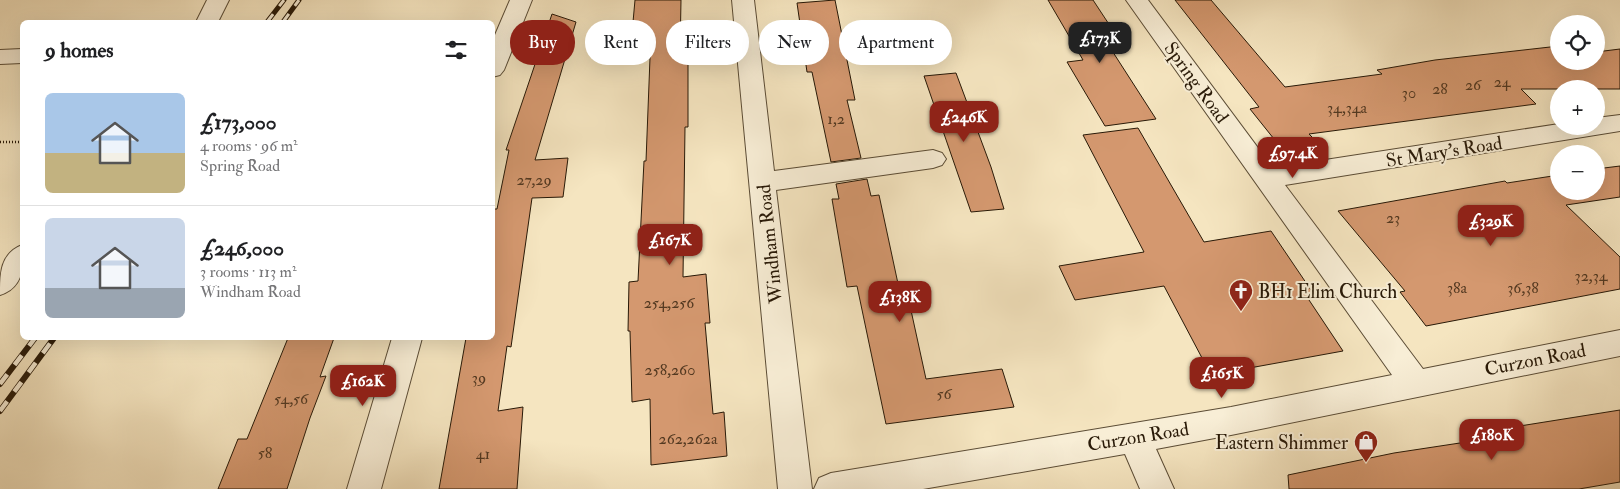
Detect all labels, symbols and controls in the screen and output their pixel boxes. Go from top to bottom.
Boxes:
map controls [1550,15,1605,200]
button: locate [1550,15,1605,70]
chip: Buy [510,20,575,65]
chip: Rent [585,20,656,65]
chip: Filters [666,20,749,65]
chip: New [759,20,829,65]
chip: Apartment [839,20,952,65]
pin: £173K [1065,22,1135,64]
text: £173K [1079,28,1121,48]
icon: filters [442,36,470,64]
text: 9 homes [45,37,114,64]
street label: Spring Road [1158,37,1234,129]
house number: 24 [1494,72,1512,92]
house number: 26 [1465,75,1482,95]
house number: 28 [1432,79,1448,99]
button: + [1550,80,1605,135]
house number: 30 [1402,83,1416,103]
house number: 34,34a [1327,98,1367,118]
pin: £246K [929,100,999,143]
text: £246K [941,107,987,127]
text: £173,000 [200,109,277,136]
house number: 1,2 [827,109,845,129]
icon: home [85,113,145,173]
street label: St Mary's Road [1384,131,1505,173]
text: 4 rooms · 96 m² [200,136,298,156]
pin: £97.4K [1252,136,1334,179]
text: £97.4K [1268,143,1318,163]
button: − [1550,145,1605,200]
text: Spring Road [200,156,280,176]
house number: 27,29 [516,170,552,190]
street label: Windham Road [752,182,788,306]
pin: £329K [1456,204,1526,247]
house number: 23 [1386,208,1400,228]
text: £329K [1469,211,1513,231]
pin: £167K [635,224,705,266]
text: £167K [649,230,692,250]
text: £246,000 [200,235,284,262]
icon: home [85,238,145,298]
text: 3 rooms · 113 m² [200,262,296,282]
house number: 32,34 [1575,266,1609,286]
church icon: BH1 Elim Church [1228,278,1254,312]
house number: 38a [1447,278,1468,298]
house number: 36,38 [1507,278,1539,298]
pin: £138K [865,280,935,323]
place label: BH1 Elim Church [1258,280,1397,304]
text: Windham Road [200,282,301,302]
text: £138K [879,287,921,307]
house number: 254,256 [644,293,695,313]
street label: Curzon Road [1483,338,1588,382]
pin: £165K [1187,356,1257,399]
house number: 258,260 [645,360,695,380]
text: £165K [1201,363,1243,383]
pin: £162K [328,364,398,407]
house number: 39 [472,368,486,388]
text: £162K [341,371,385,391]
house number: 56 [936,384,952,404]
house number: 54,56 [274,389,309,409]
street label: Curzon Road [1086,417,1191,457]
pin: £180K [1457,418,1527,461]
text: £180K [1470,425,1514,445]
house number: 262,262a [659,429,718,449]
shop icon: Eastern Shimmer [1353,429,1379,463]
place label: Eastern Shimmer [1215,431,1348,455]
house number: 58 [258,443,273,463]
house number: 41 [476,444,490,464]

